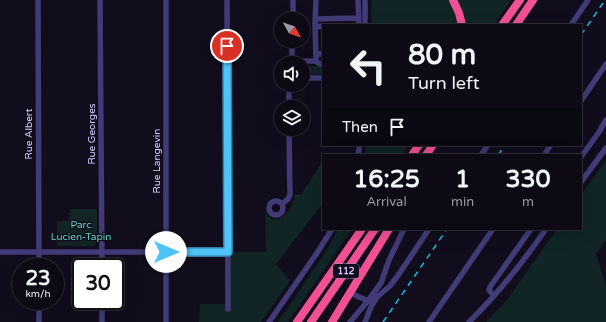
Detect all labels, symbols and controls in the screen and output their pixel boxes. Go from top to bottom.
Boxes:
north arrow [274,12,310,48]
map controls [274,12,310,136]
pin [210,29,244,63]
icon: arrive [216,35,238,57]
text: 80 m [408,38,476,72]
icon: left [342,40,394,92]
button: sound [274,56,310,92]
text: Turn left [408,72,480,94]
button: layers [274,100,310,136]
street label: Rue Georges [86,103,98,165]
street label: Rue Albert [23,108,35,159]
icon: arrive [386,116,408,138]
text: Then [342,118,378,136]
street label: Rue Langevin [151,129,163,193]
text: 16:25 [353,165,420,194]
text: 1 [455,165,470,194]
text: 330 [505,165,551,194]
text: Arrival [366,194,407,210]
text: min [451,194,474,210]
text: m [522,194,534,210]
park label: Parc Lucien-Tapin [51,219,111,243]
position arrow [145,231,187,273]
speed limit sign: 30 [72,258,124,310]
road number: 112 [333,264,359,278]
text: 23 [25,267,51,291]
text: km/h [25,288,51,300]

